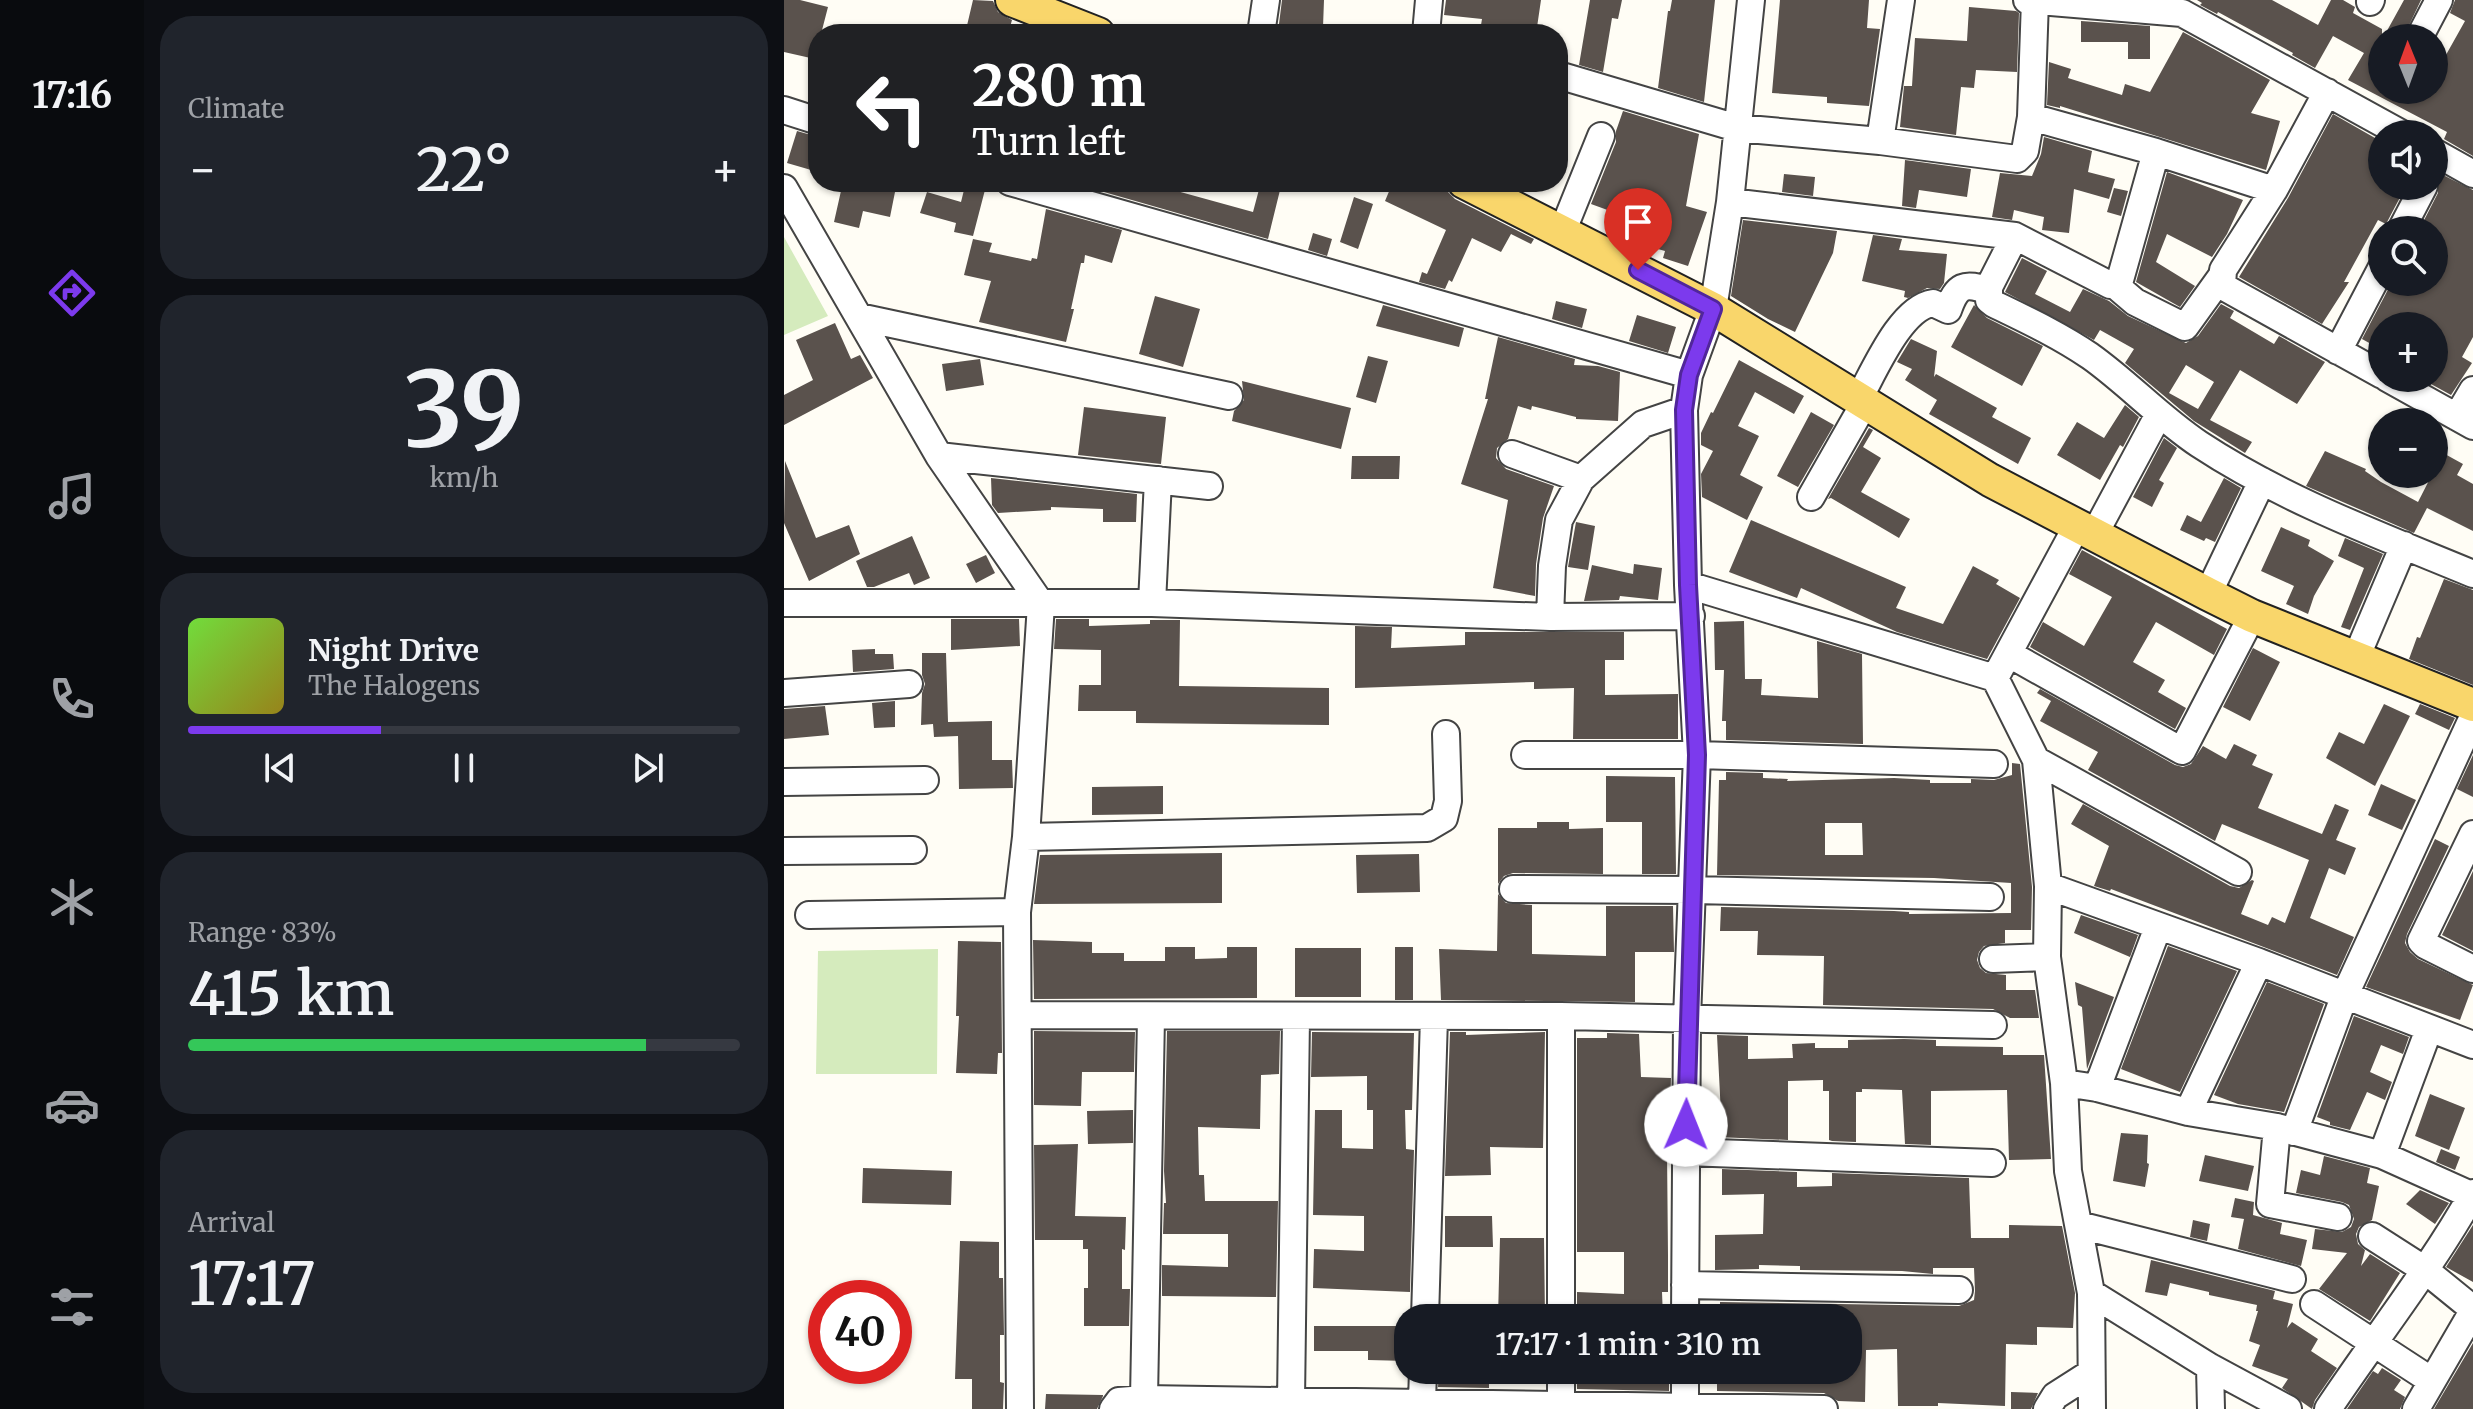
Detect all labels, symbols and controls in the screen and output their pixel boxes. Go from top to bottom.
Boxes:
north arrow [2368,24,2448,104]
map controls [2368,24,2448,488]
text: 280 m [972,51,1146,121]
icon: left [840,56,944,160]
text: 17:16 [32,73,112,118]
text: Climate [188,92,284,125]
text: Turn left [972,120,1126,165]
button: sound [2368,120,2448,200]
text: 22° [416,132,512,207]
text: − [188,142,217,197]
text: + [711,142,740,197]
pin [1604,188,1672,270]
icon: arrive [1616,200,1660,244]
button: search [2368,216,2448,296]
icon: directions [44,265,100,321]
button: + [2368,312,2448,392]
text: 39 [404,344,524,474]
button: − [2368,408,2448,488]
text: km/h [430,461,498,494]
icon: music [44,468,100,524]
text: Night Drive [308,631,479,669]
text: The Halogens [308,669,480,702]
icon: phone [44,671,100,727]
icon: previous [258,746,302,790]
icon: pause [442,746,486,790]
icon: next [626,746,670,790]
icon: climate [44,874,100,930]
text: Range · 83% [188,916,337,949]
text: 415 km [188,956,394,1031]
icon: car [44,1077,100,1133]
position arrow [1644,1083,1728,1167]
text: Arrival [188,1206,275,1239]
text: 17:17 [188,1246,316,1321]
icon: filters [44,1279,100,1335]
speed limit sign: 40 [808,1280,912,1384]
text: 17:17 · 1 min · 310 m [1495,1325,1761,1363]

